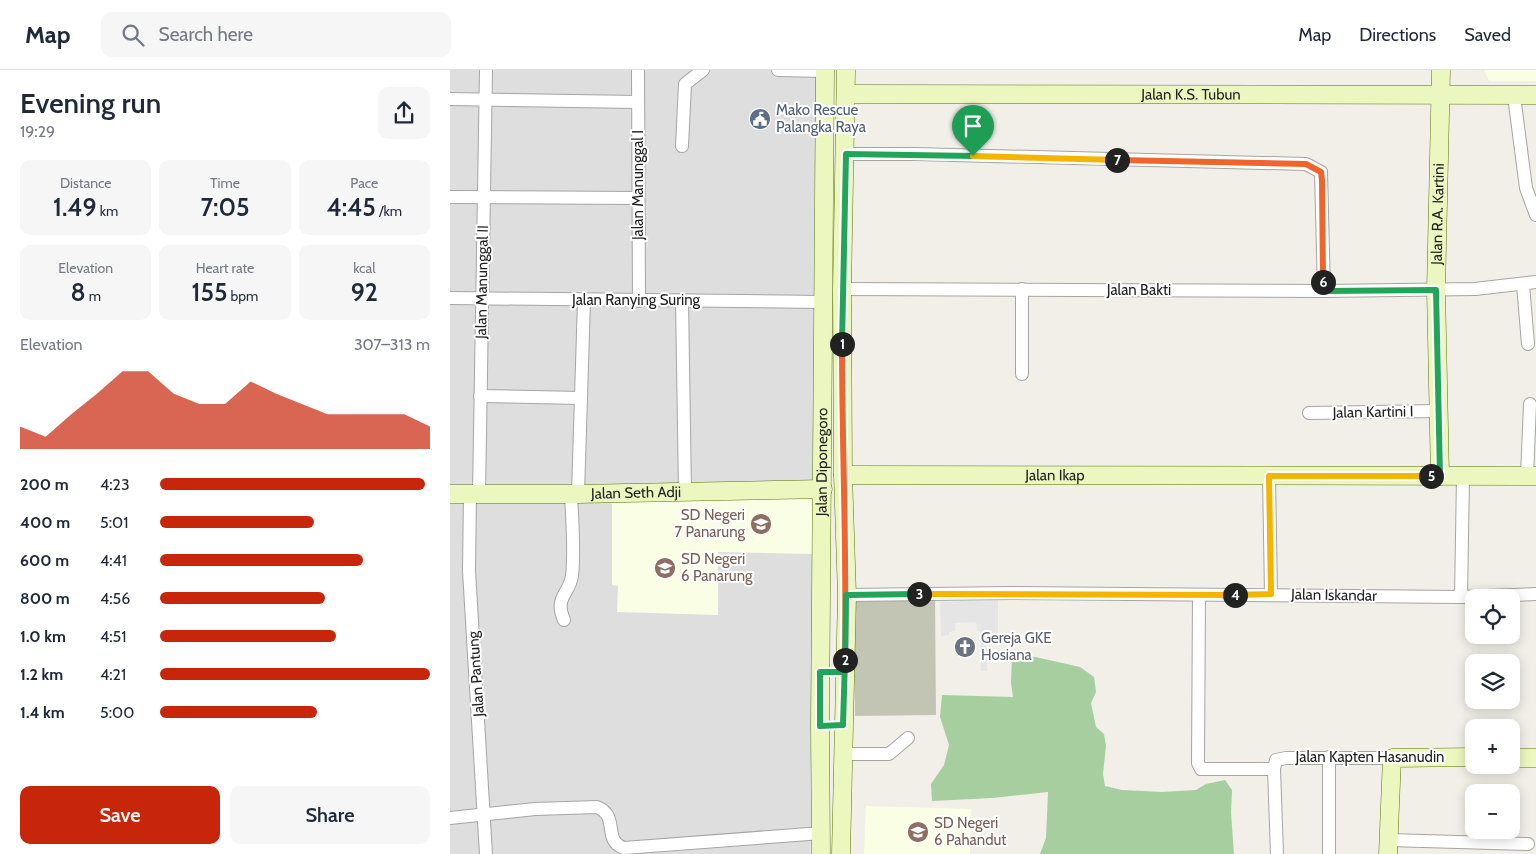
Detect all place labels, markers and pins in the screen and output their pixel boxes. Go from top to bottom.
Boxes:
place label: Mako Rescue Palangka Raya [776,101,867,136]
pin [952,105,994,156]
public building icon: Mako Rescue Palangka Raya [748,107,772,131]
pin: 7 [1104,148,1130,172]
pin: 6 [1310,270,1336,294]
pin: 1 [830,332,854,356]
pin: 5 [1418,464,1444,488]
place label: SD Negeri 7 Panarung [674,506,746,541]
school or university icon: SD Negeri 7 Panarung [749,512,773,536]
place label: SD Negeri 6 Panarung [681,550,753,585]
school or university icon: SD Negeri 6 Panarung [653,556,677,580]
pin: 3 [906,582,932,606]
pin: 4 [1222,582,1248,608]
place label: Gereja GKE Hosiana [981,629,1052,664]
church icon: Gereja GKE Hosiana [953,635,977,659]
pin: 2 [832,648,858,672]
place label: SD Negeri 6 Pahandut [934,814,1006,849]
school or university icon: SD Negeri 6 Pahandut [906,820,930,844]

